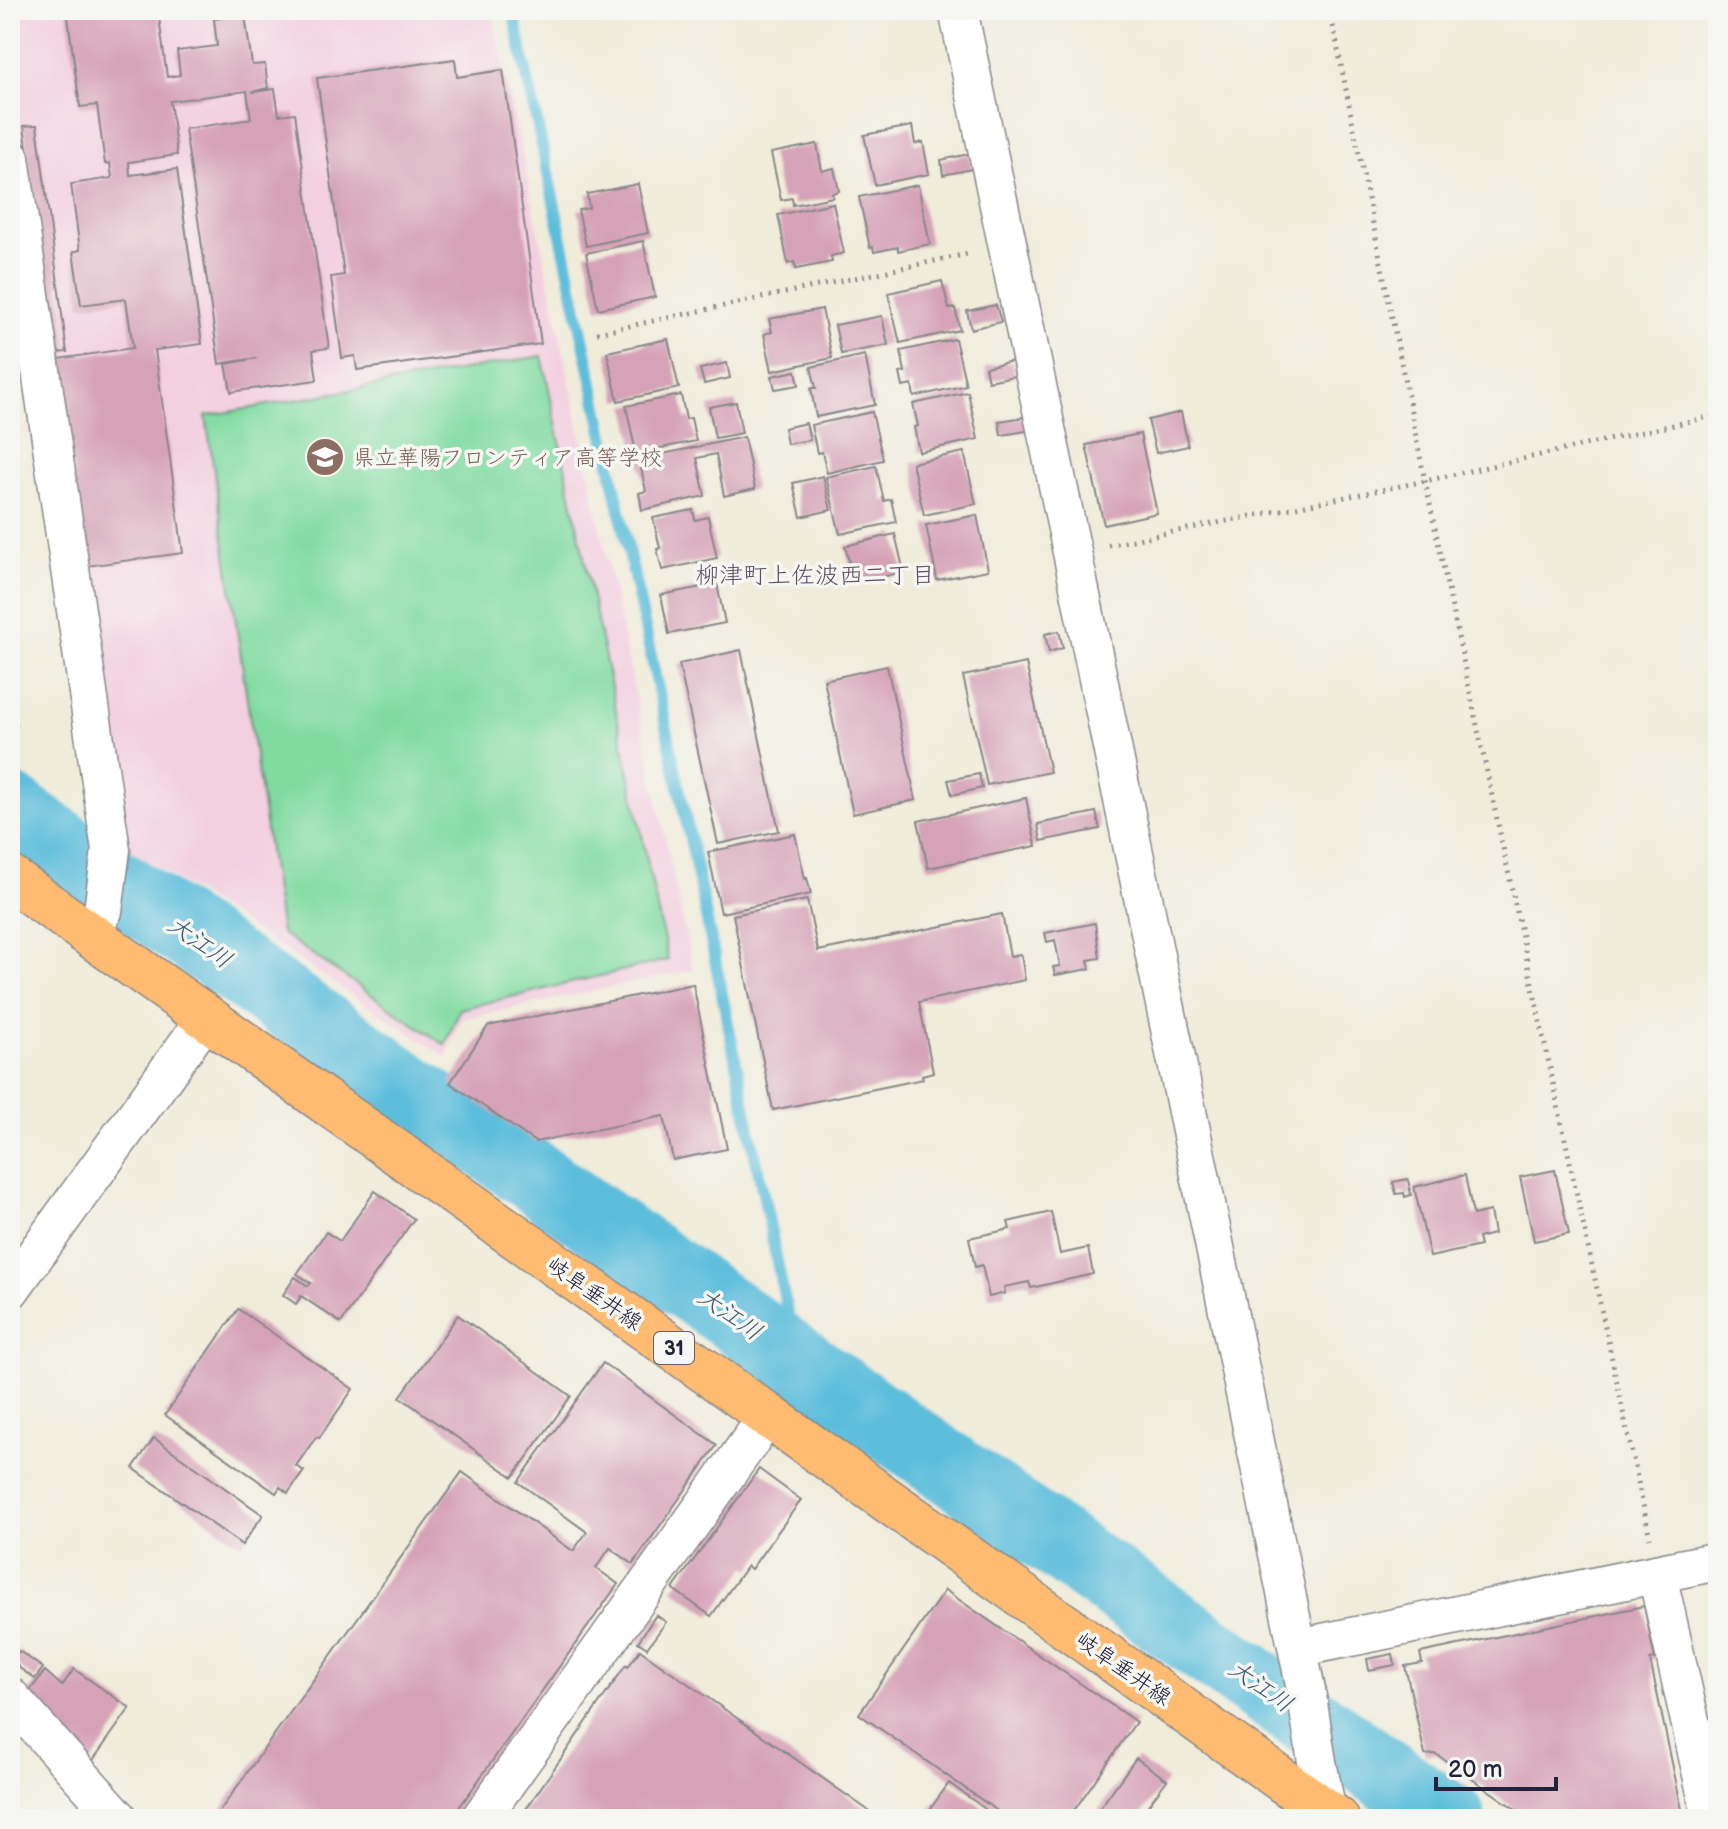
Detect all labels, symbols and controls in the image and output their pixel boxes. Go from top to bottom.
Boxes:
school or university icon: 県立華陽フロンティア高等学校 [304,436,346,478]
place label: 県立華陽フロンティア高等学校 [353,445,662,472]
district label: 柳津町上佐波西二丁目 [695,561,935,590]
water label: 大江川 [162,910,238,975]
street label: 岐阜垂井線 [541,1252,647,1337]
water label: 大江川 [692,1282,768,1347]
road number: 31 [654,1332,694,1364]
street label: 岐阜垂井線 [1070,1627,1176,1712]
water label: 大江川 [1223,1654,1299,1719]
scale bar [1436,1741,1556,1791]
text: 20 m [1448,1755,1503,1784]

